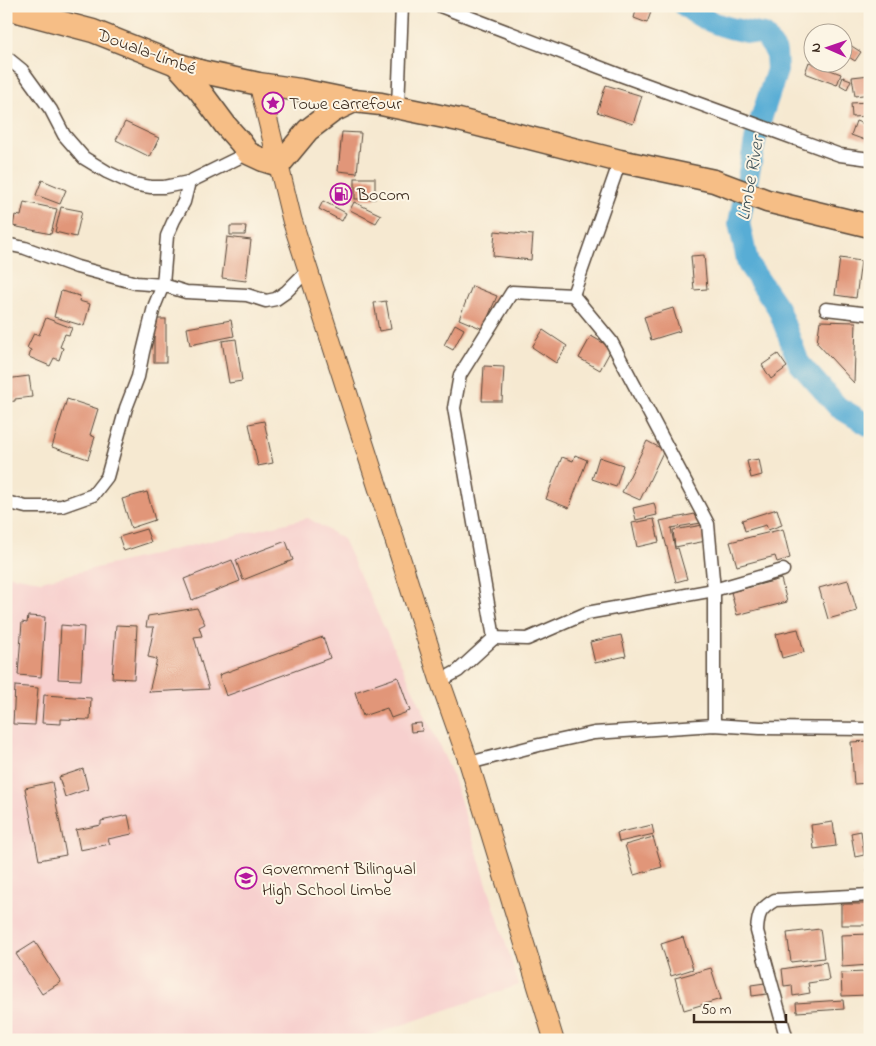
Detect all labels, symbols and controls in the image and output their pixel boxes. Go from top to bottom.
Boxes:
north arrow [804,22,854,72]
street label: Douala-Limbé [92,23,200,83]
text: N [806,43,827,53]
place icon: Towe carrefour [261,91,285,115]
place label: Towe carrefour [289,92,402,118]
water label: Limbe River [731,132,772,223]
fuel station icon: Bocom [329,182,353,206]
place label: Bocom [356,183,410,209]
place label: Government Bilingual High School Limbe [262,857,416,905]
school or university icon: Government Bilingual High School Limbe [234,866,258,890]
scale bar [694,991,786,1023]
text: 50 m [701,999,732,1021]

